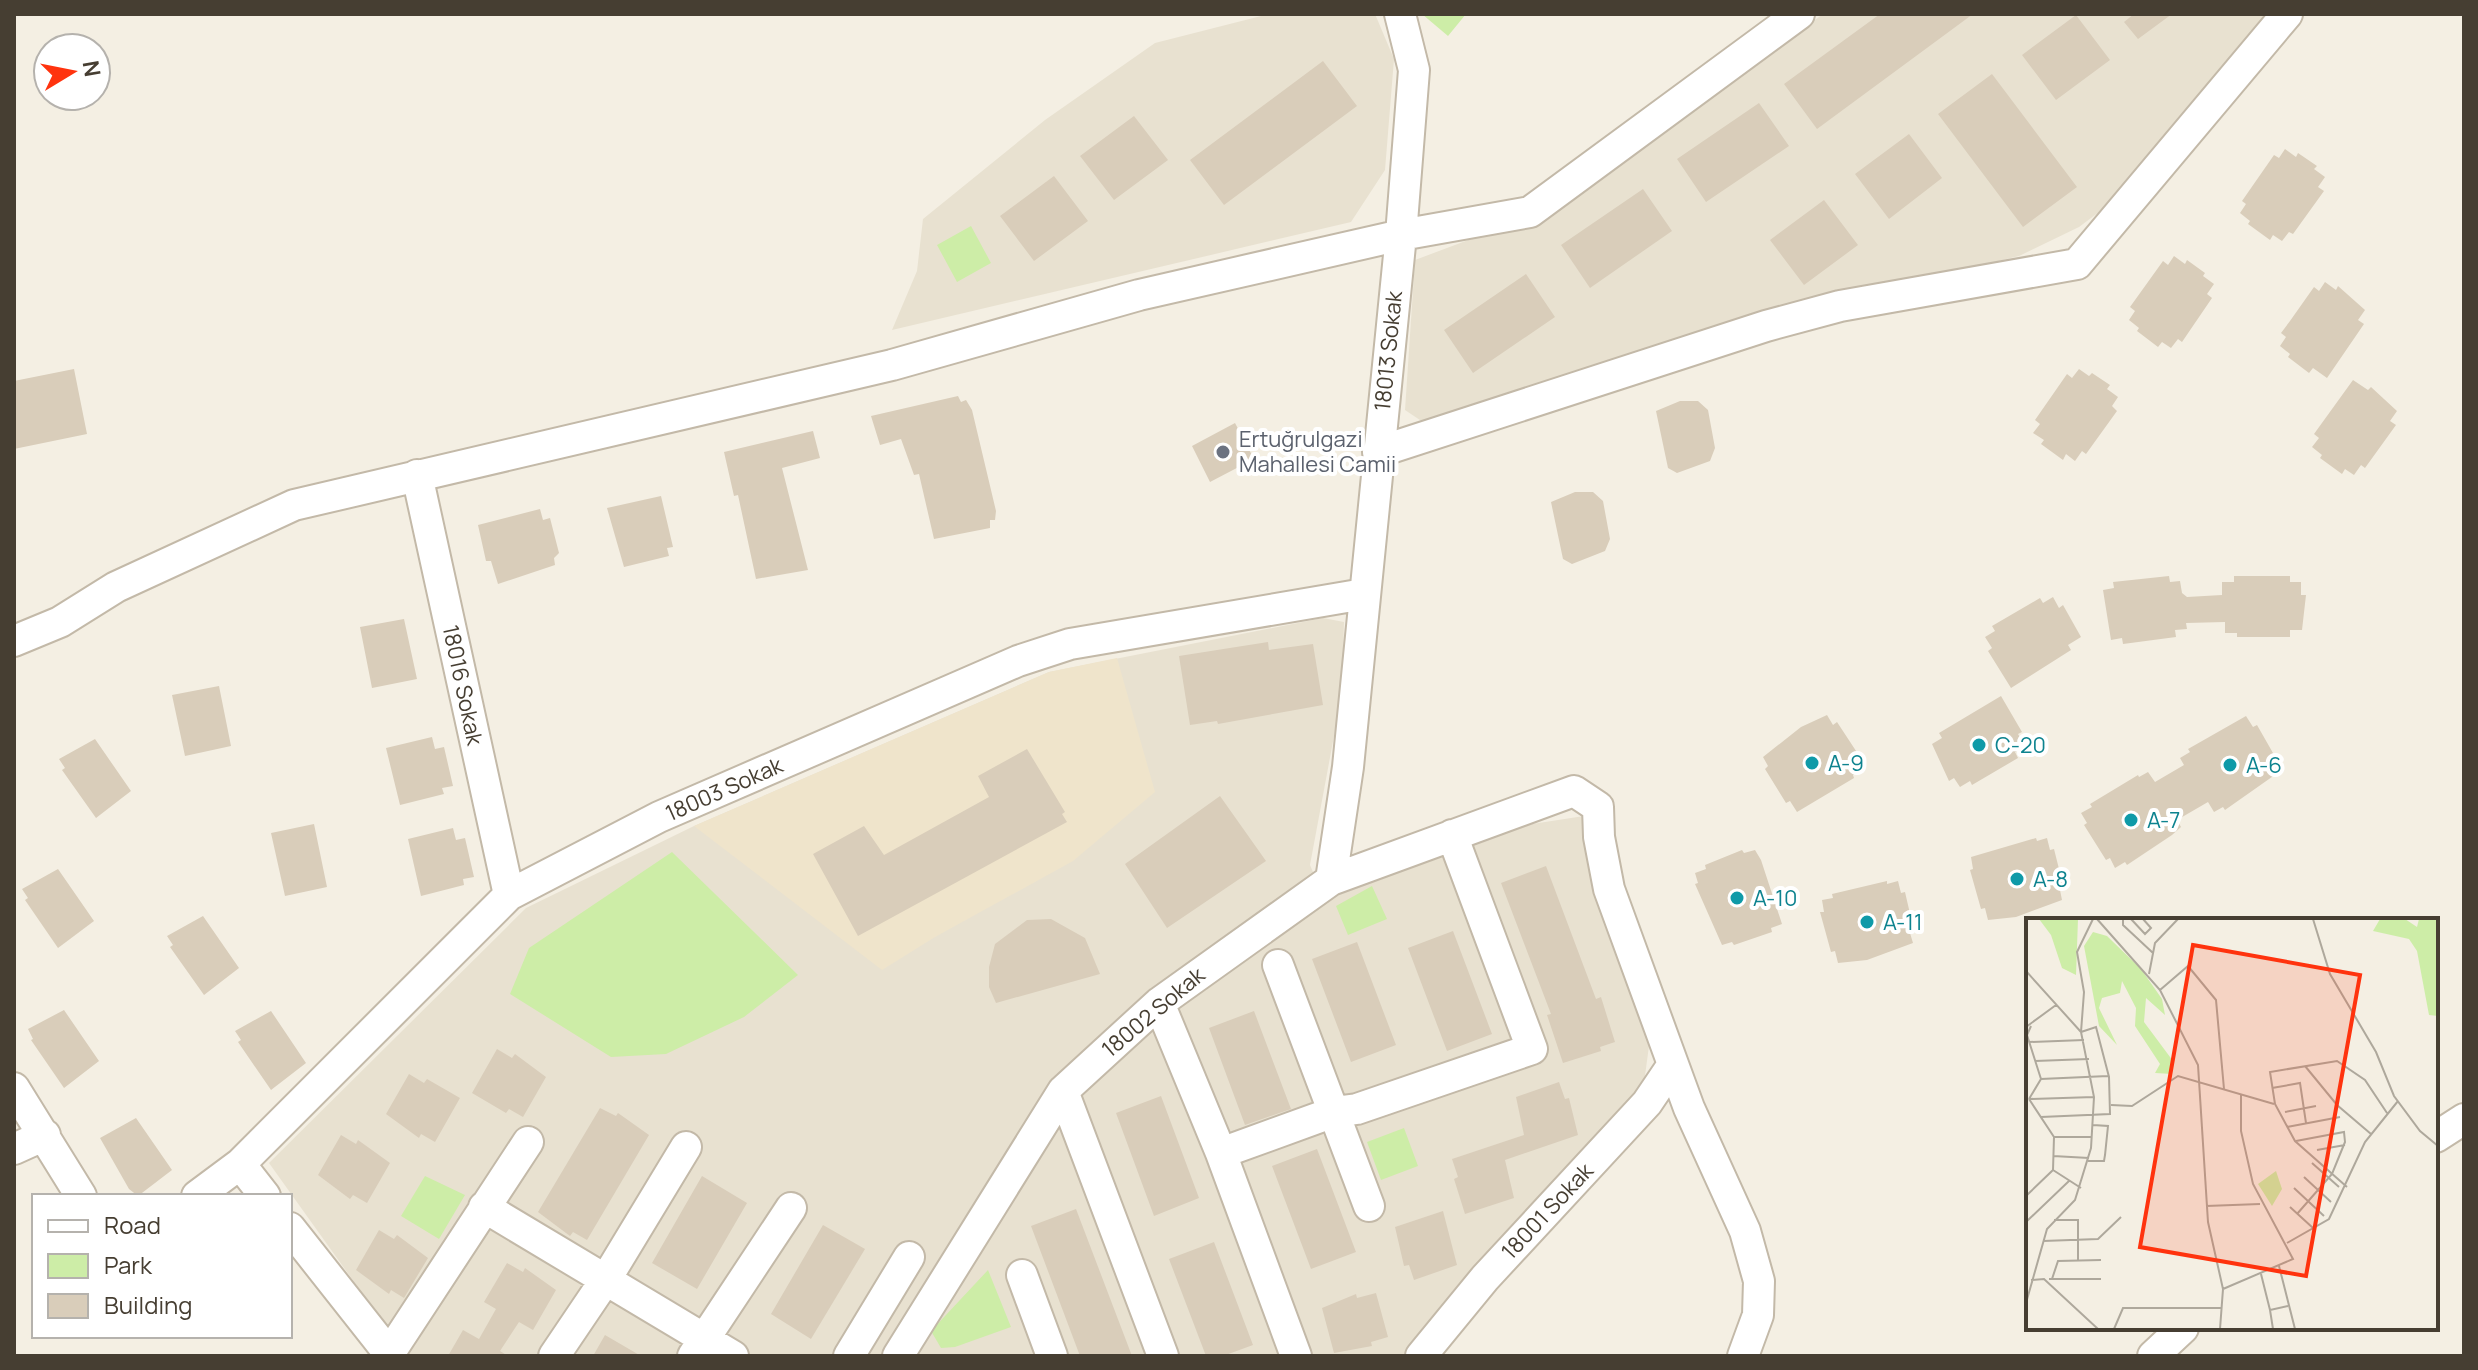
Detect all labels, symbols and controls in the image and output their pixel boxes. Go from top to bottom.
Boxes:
north arrow [32,32,112,112]
text: N [76,58,108,79]
street label: 18013 Sokak [1367,288,1409,413]
place label: Ertuğrulgazi Mahallesi Camii [1239,424,1396,479]
marker: Ertuğrulgazi Mahallesi Camii [1214,443,1232,461]
street label: 18016 Sokak [436,622,491,749]
place label: C-20 [1995,730,2046,760]
marker: C-20 [1970,736,1988,754]
place label: A-9 [1828,748,1864,778]
street label: 18003 Sokak [661,749,788,828]
place label: A-6 [2246,750,2282,780]
marker: A-9 [1803,754,1821,772]
marker: A-6 [2221,756,2239,774]
place label: A-7 [2147,805,2180,835]
marker: A-7 [2122,811,2140,829]
place label: A-8 [2033,864,2068,894]
marker: A-8 [2008,870,2026,888]
place label: A-10 [1753,883,1797,913]
marker: A-10 [1728,889,1746,907]
place label: A-11 [1883,907,1922,937]
marker: A-11 [1858,913,1876,931]
inset map [2026,918,2438,1330]
street label: 18002 Sokak [1095,959,1212,1064]
street label: 18001 Sokak [1494,1155,1600,1266]
legend [32,1194,292,1338]
text: Road [104,1208,161,1241]
text: Park [104,1248,153,1281]
text: Building [104,1288,192,1321]

